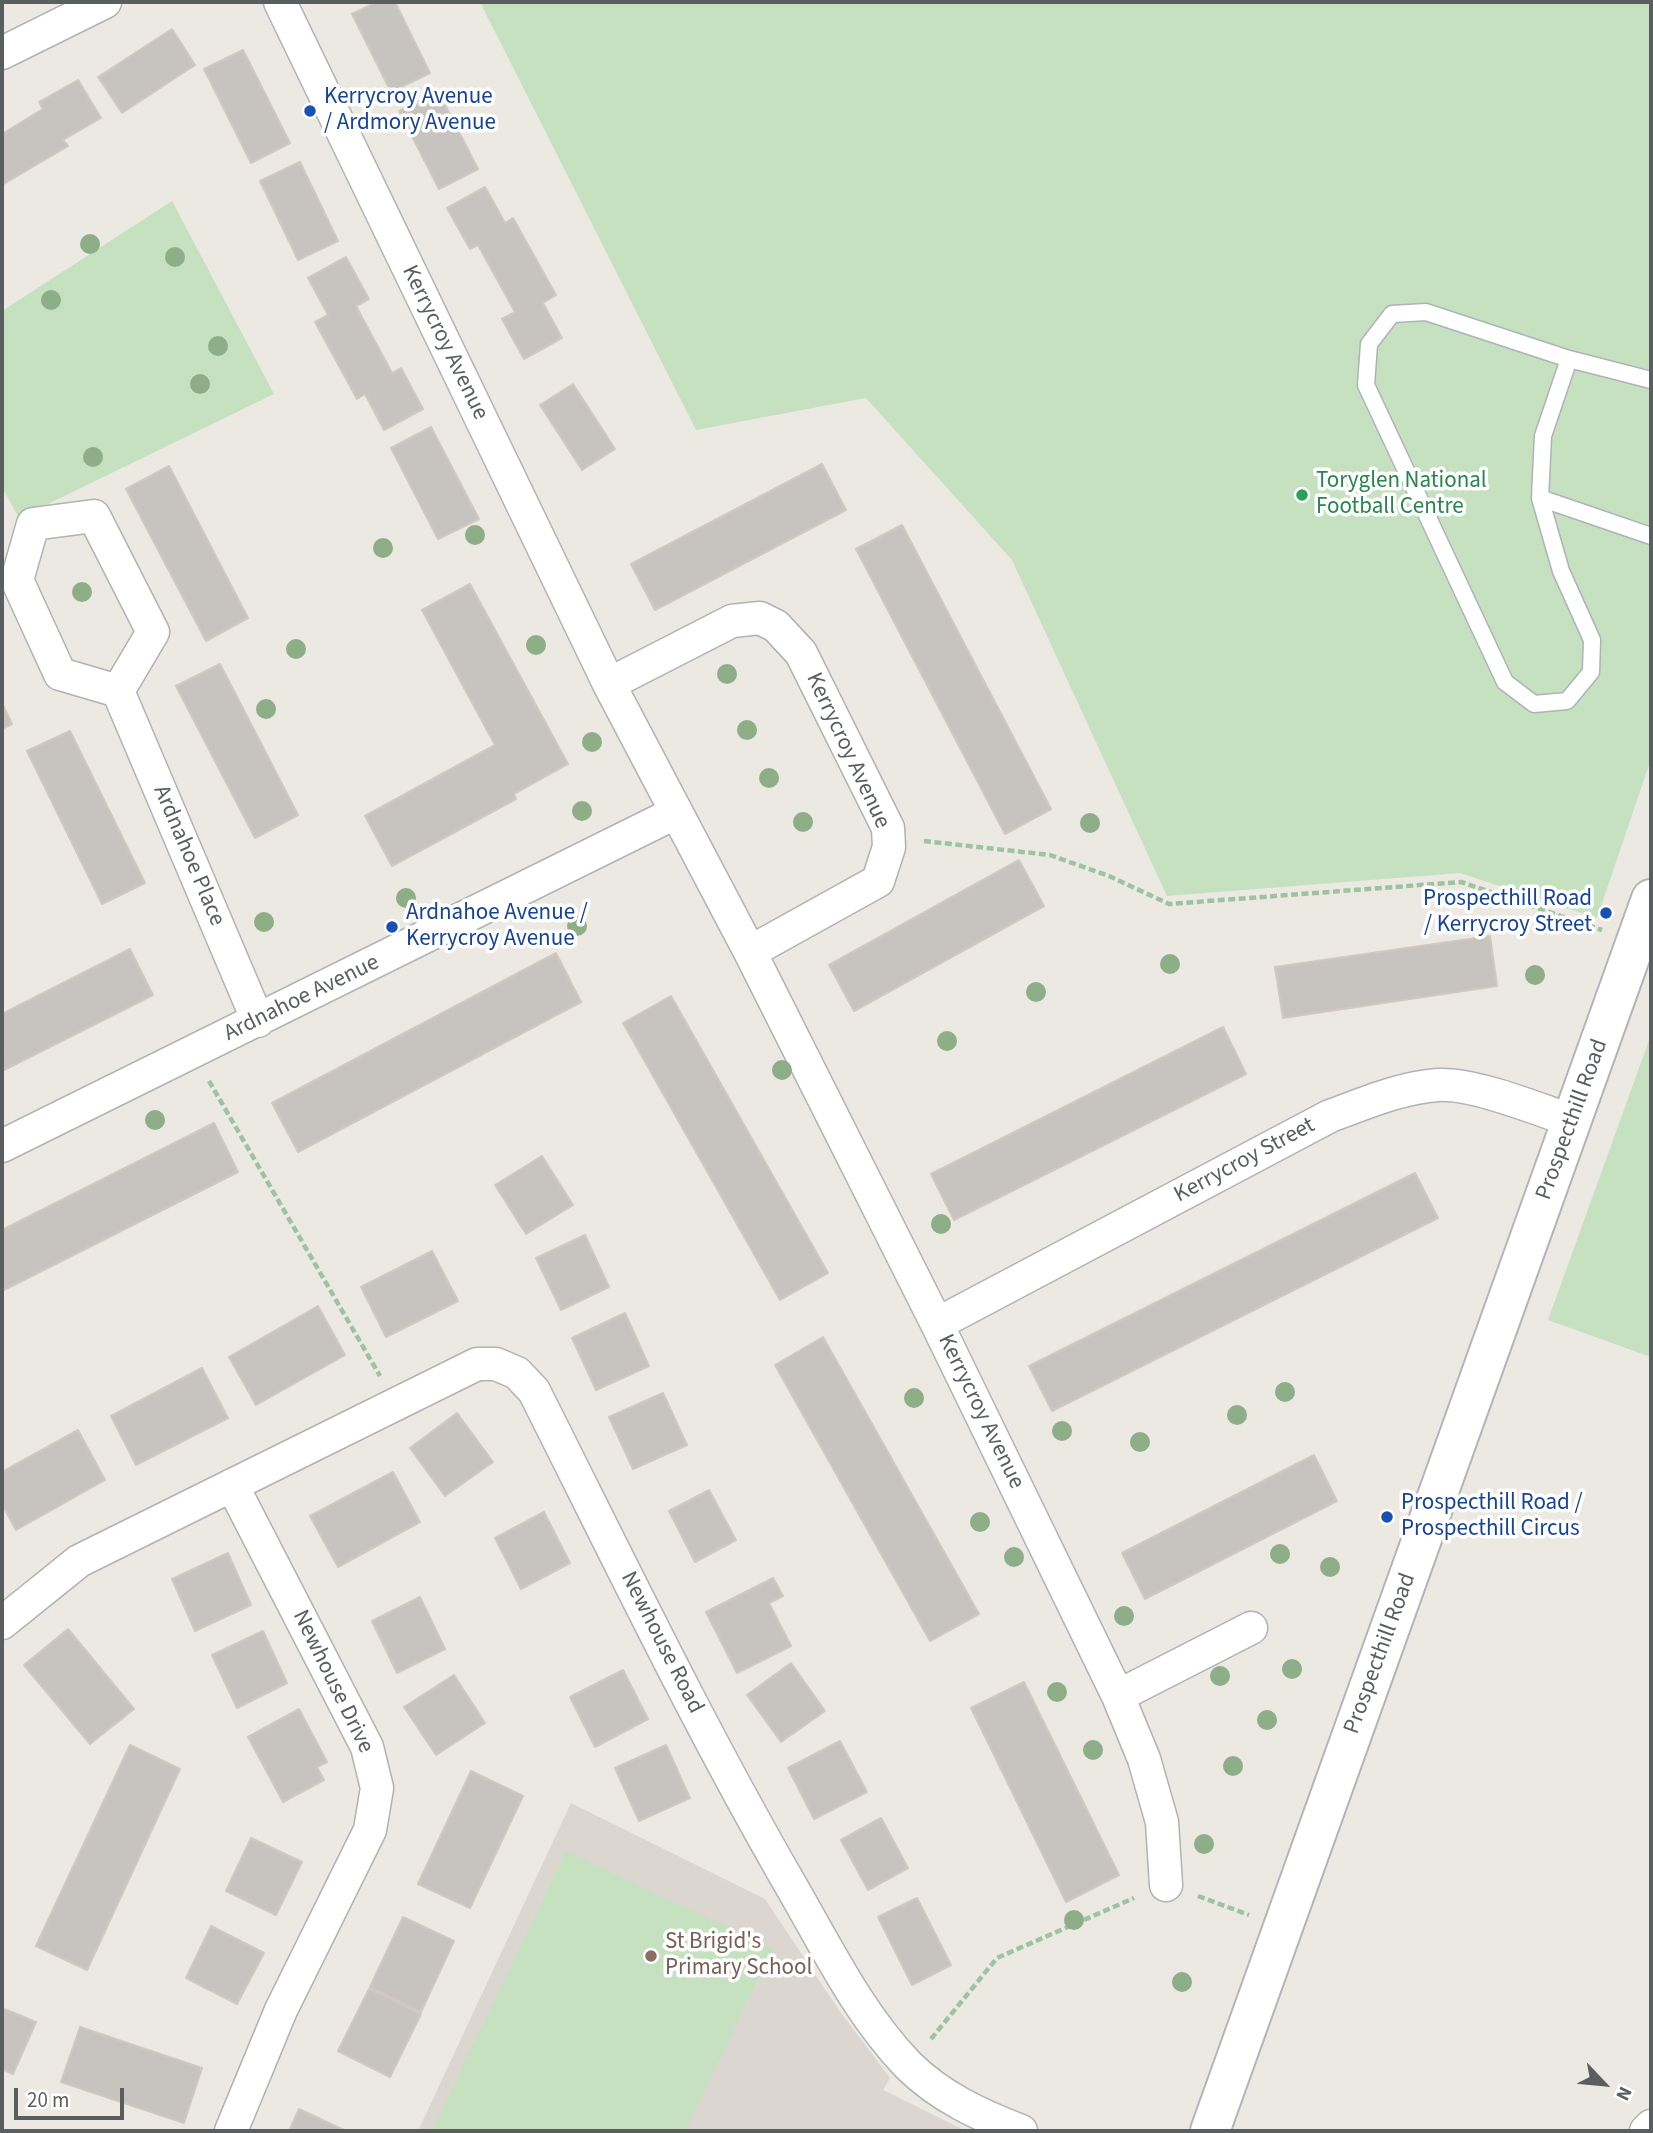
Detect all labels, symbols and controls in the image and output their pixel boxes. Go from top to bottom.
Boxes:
place label: Kerrycroy Avenue / Ardmory Avenue [324,84,496,138]
marker: Kerrycroy Avenue / Ardmory Avenue [302,103,318,119]
street label: Kerrycroy Avenue [395,261,493,425]
place label: Toryglen National Football Centre [1316,468,1487,522]
marker: Toryglen National Football Centre [1294,487,1310,503]
street label: Kerrycroy Avenue [799,669,895,833]
street label: Ardnahoe Place [146,782,230,930]
place label: Prospecthill Road / Kerrycroy Street [1423,886,1592,940]
place label: Ardnahoe Avenue / Kerrycroy Avenue [406,900,588,954]
marker: Prospecthill Road / Kerrycroy Street [1598,905,1614,921]
marker: Ardnahoe Avenue / Kerrycroy Avenue [384,919,400,935]
street label: Ardnahoe Avenue [220,950,384,1048]
street label: Prospecthill Road [1531,1036,1615,1204]
street label: Kerrycroy Street [1170,1112,1320,1210]
street label: Kerrycroy Avenue [931,1330,1029,1494]
place label: Prospecthill Road / Prospecthill Circus [1401,1490,1583,1544]
marker: Prospecthill Road / Prospecthill Circus [1379,1509,1395,1525]
street label: Newhouse Road [613,1567,709,1719]
street label: Prospecthill Road [1339,1570,1423,1738]
street label: Newhouse Drive [285,1606,379,1758]
place label: St Brigid's Primary School [665,1929,812,1983]
marker: St Brigid's Primary School [643,1948,659,1964]
north arrow [1569,2049,1639,2119]
scale bar [18,2074,128,2118]
text: N [1608,2082,1638,2105]
text: 20 m [27,2085,69,2115]

